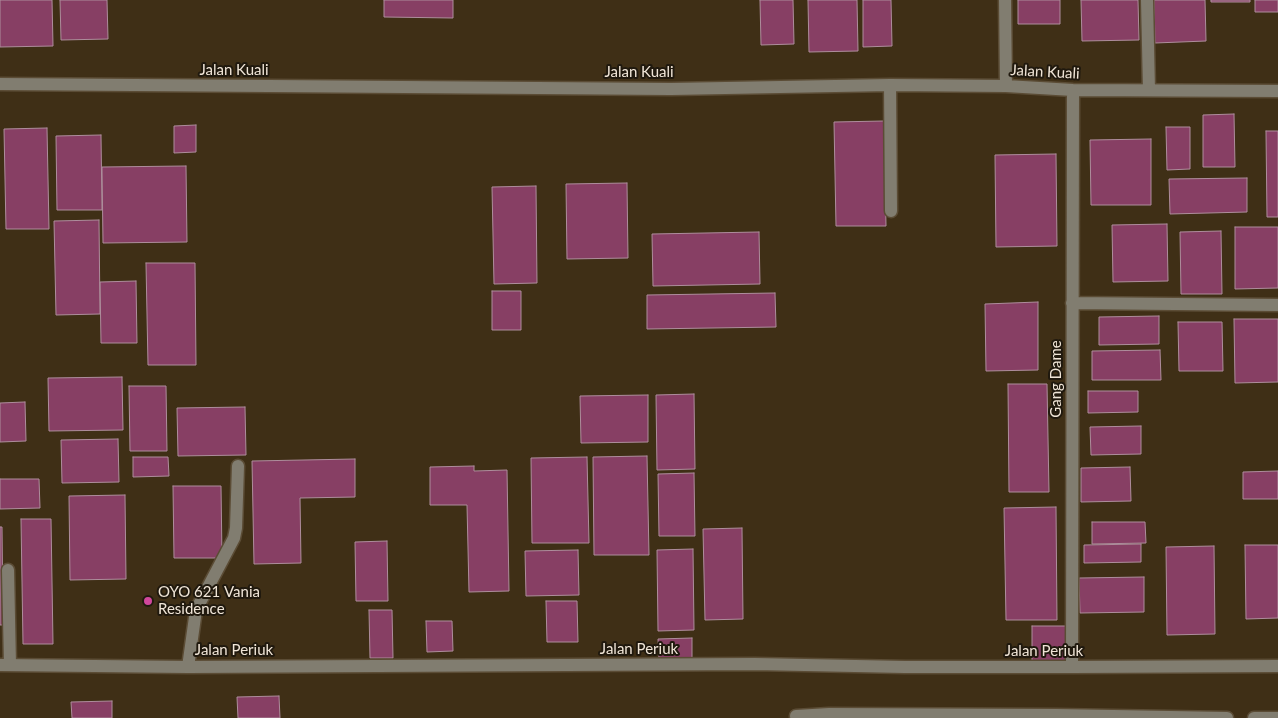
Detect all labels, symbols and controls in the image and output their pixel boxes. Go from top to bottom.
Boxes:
street label: Jalan Kuali [199,61,269,79]
street label: Jalan Kuali [1010,61,1080,83]
street label: Jalan Kuali [604,63,674,81]
street label: Gang Dame [1047,340,1065,418]
place label: OYO 621 Vania Residence [158,583,260,618]
marker: OYO 621 Vania Residence [142,595,154,607]
street label: Jalan Periuk [600,640,678,658]
street label: Jalan Periuk [195,641,273,659]
street label: Jalan Periuk [1005,642,1083,660]

